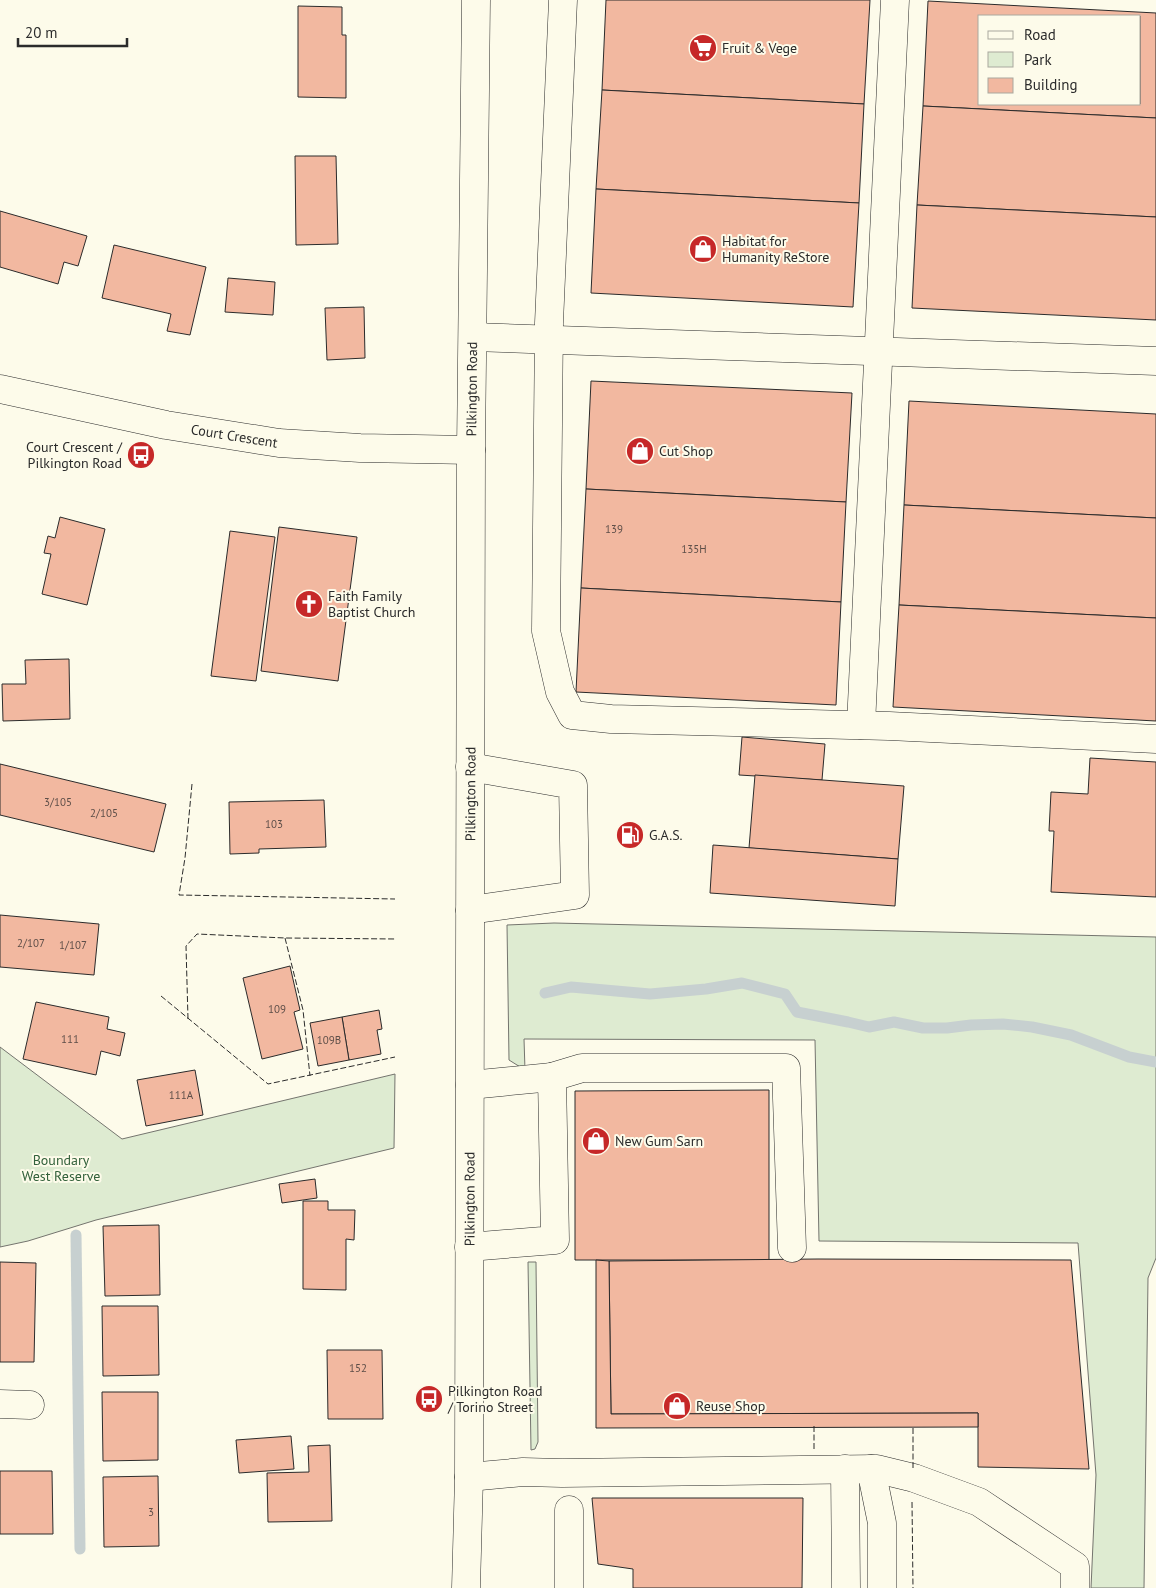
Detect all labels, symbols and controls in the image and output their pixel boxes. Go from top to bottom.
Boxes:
scale bar [18,15,126,47]
legend [978,15,1141,105]
text: 20 m [25,23,58,42]
text: Road [1024,25,1056,44]
supermarket icon: Fruit & Vege [688,33,718,63]
place label: Fruit & Vege [722,39,797,57]
text: Park [1024,50,1052,69]
text: Building [1024,75,1078,94]
place label: Habitat for Humanity ReStore [722,232,829,266]
shop icon: Habitat for Humanity ReStore [688,234,718,264]
street label: Pilkington Road [462,342,481,436]
street label: Court Crescent [190,420,279,452]
shop icon: Cut Shop [625,436,655,466]
place label: Court Crescent / Pilkington Road [26,438,123,472]
bus stop icon: Court Crescent / Pilkington Road [126,440,156,470]
place label: Cut Shop [659,442,713,460]
house number: 139 [605,522,623,536]
house number: 135H [681,542,707,556]
place label: Faith Family Baptist Church [328,587,416,621]
church icon: Faith Family Baptist Church [294,589,324,619]
street label: Pilkington Road [461,747,479,841]
house number: 3/105 [44,795,72,809]
house number: 2/105 [90,806,118,820]
house number: 103 [265,817,283,831]
fuel station icon: G.A.S. [615,820,645,850]
place label: G.A.S. [649,826,683,844]
house number: 2/107 [17,936,45,950]
house number: 1/107 [59,938,87,952]
house number: 109 [268,1002,286,1016]
house number: 111 [61,1032,79,1046]
house number: 109B [317,1033,341,1047]
house number: 111A [169,1088,194,1102]
shop icon: New Gum Sarn [581,1126,611,1156]
place label: New Gum Sarn [615,1132,703,1150]
park label: Boundary West Reserve [22,1151,100,1185]
street label: Pilkington Road [460,1152,479,1246]
house number: 152 [349,1361,367,1375]
place label: Pilkington Road / Torino Street [447,1382,542,1416]
bus stop icon: Pilkington Road / Torino Street [414,1384,444,1414]
shop icon: Reuse Shop [662,1391,692,1421]
place label: Reuse Shop [696,1397,765,1415]
house number: 3 [148,1505,154,1519]

